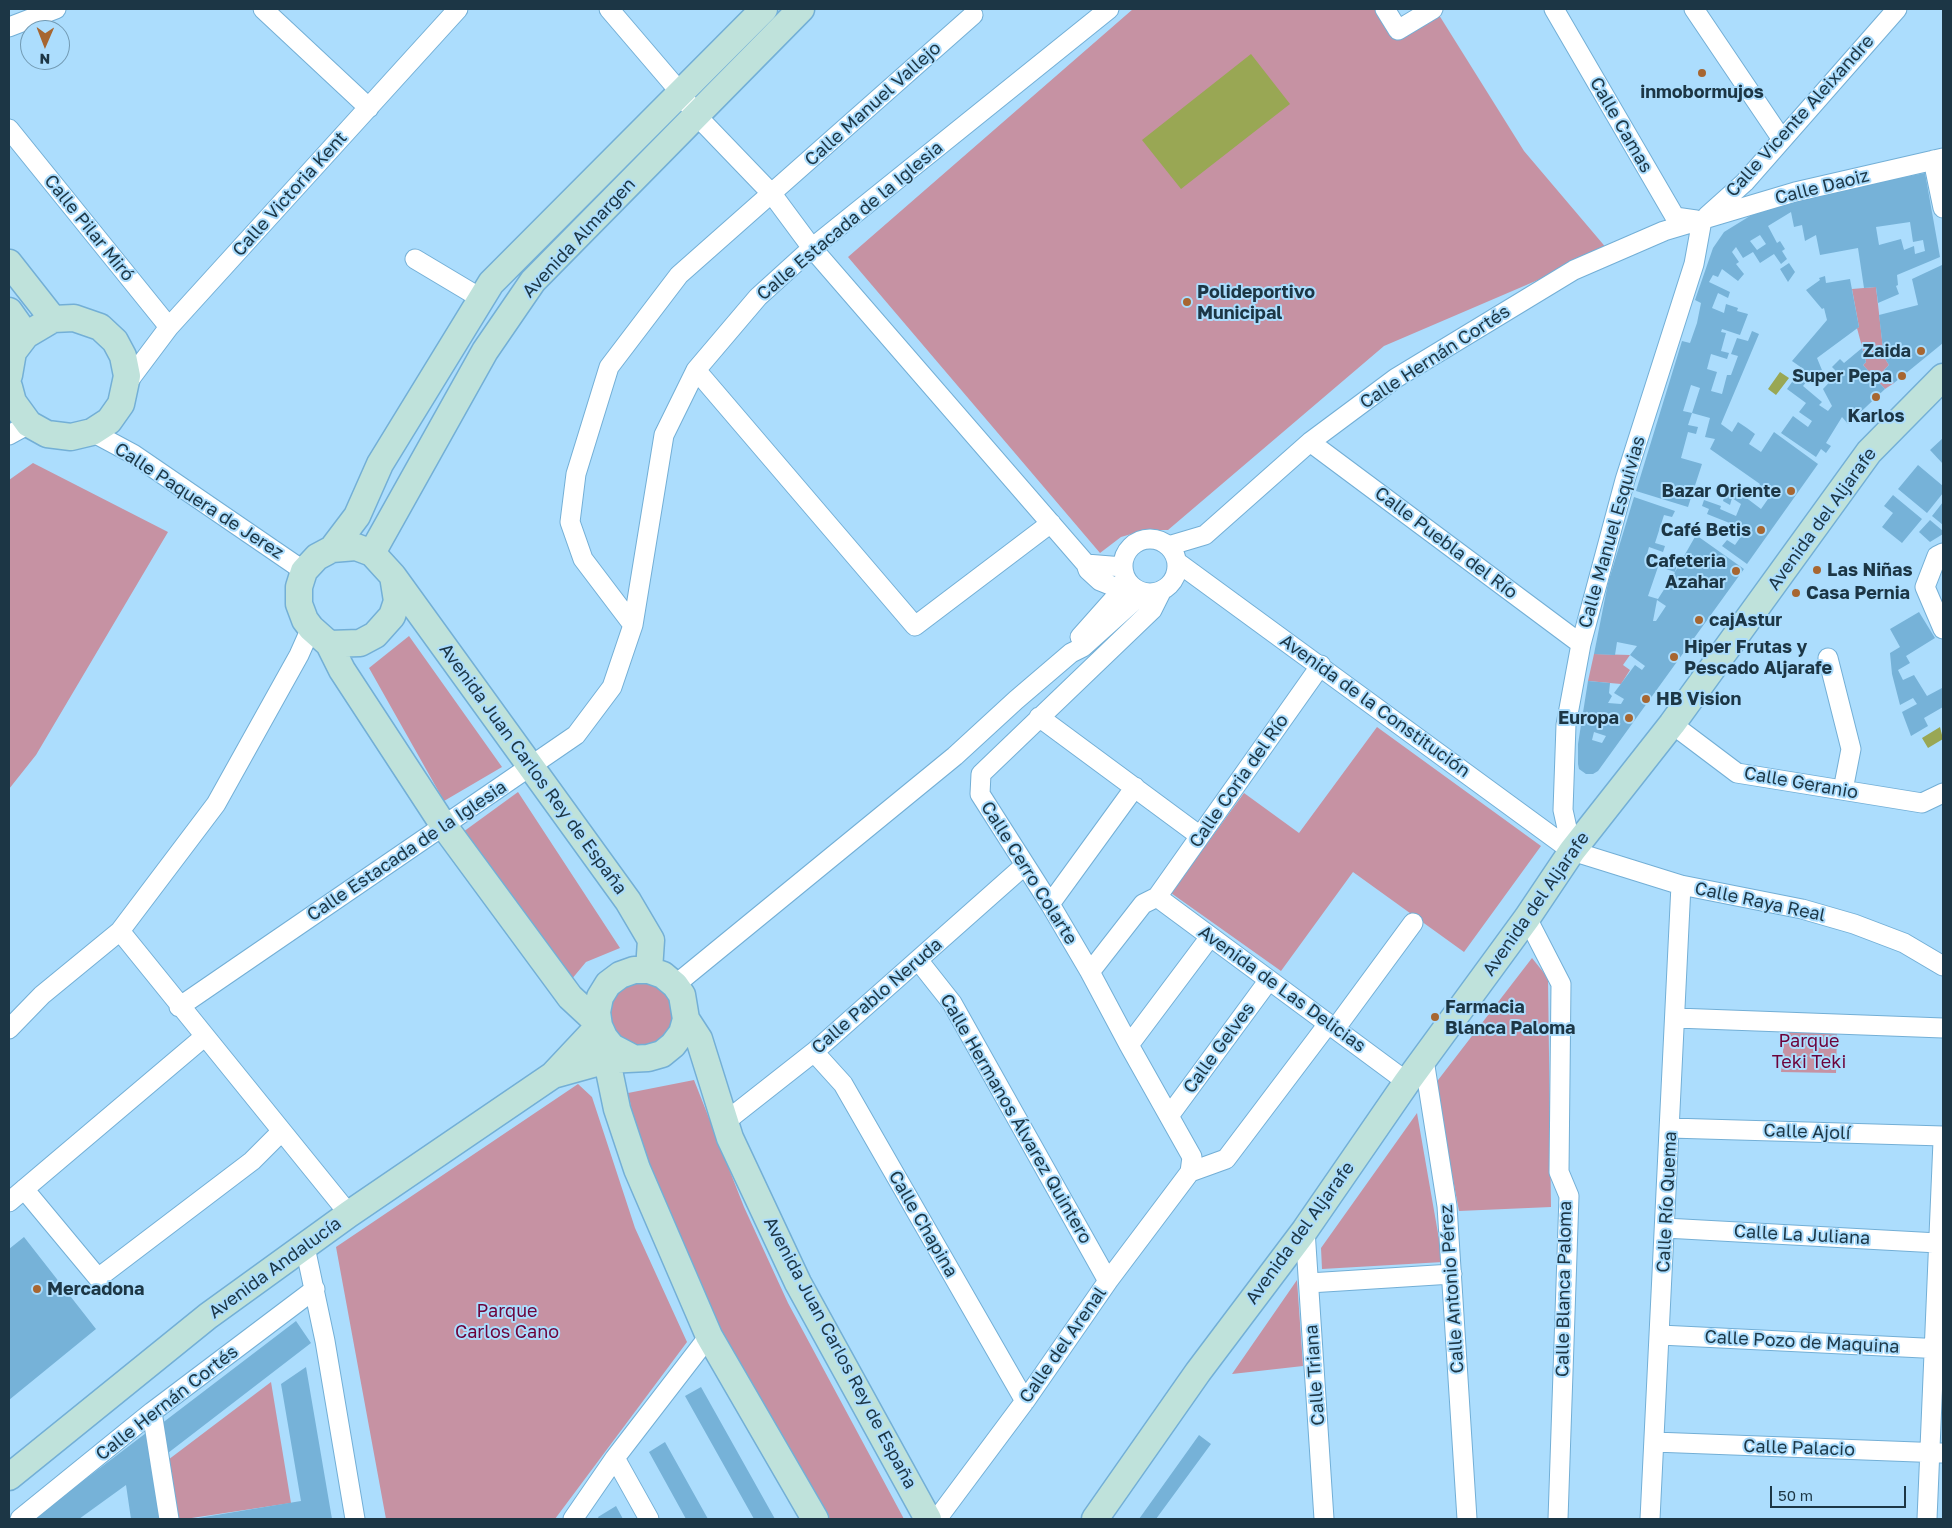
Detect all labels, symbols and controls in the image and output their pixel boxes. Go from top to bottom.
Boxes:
north arrow [20,20,70,70]
street label: Calle Vicente Aleixandre [1721,30,1879,202]
street label: Calle Manuel Vallejo [801,37,945,171]
text: N [39,51,50,68]
marker: inmobormujos [1696,67,1708,79]
street label: Calle Camas [1585,73,1657,177]
place label: inmobormujos [1640,81,1764,103]
street label: Calle Victoria Kent [228,127,352,261]
street label: Calle Estacada de la Iglesia [753,137,947,305]
street label: Calle Daoiz [1773,165,1871,209]
street label: Calle Pilar Miró [39,170,139,286]
street label: Avenida Almargen [518,174,640,302]
place label: Polideportivo Municipal [1197,281,1315,324]
marker: Polideportivo Municipal [1181,296,1193,308]
street label: Calle Hernán Cortés [1356,300,1514,414]
place label: Zaida [1863,340,1911,362]
marker: Zaida [1915,345,1927,357]
place label: Super Pepa [1792,365,1892,387]
marker: Super Pepa [1896,370,1908,382]
marker: Karlos [1870,391,1882,403]
place label: Karlos [1847,405,1905,427]
street label: Calle Manuel Esquivias [1574,433,1650,631]
street label: Calle Paquera de Jerez [110,438,288,564]
street label: Avenida del Aljarafe [1763,444,1881,594]
place label: Bazar Oriente [1662,480,1781,502]
street label: Calle Puebla del Río [1370,482,1522,604]
marker: Bazar Oriente [1785,485,1797,497]
place label: Café Betis [1661,519,1751,541]
marker: Café Betis [1755,524,1767,536]
place label: Cafeteria Azahar [1646,550,1726,592]
place label: Las Niñas [1827,559,1912,581]
marker: Las Niñas [1811,564,1823,576]
marker: Cafeteria Azahar [1730,565,1742,577]
place label: Casa Pernia [1806,582,1910,604]
marker: Casa Pernia [1790,587,1802,599]
place label: cajAstur [1709,609,1782,631]
marker: cajAstur [1693,614,1705,626]
street label: Avenida de la Constitución [1276,630,1474,782]
place label: Hiper Frutas y Pescado Aljarafe [1684,636,1832,679]
street label: Avenida Juan Carlos Rey de España [435,639,631,899]
marker: Hiper Frutas y Pescado Aljarafe [1668,651,1680,663]
place label: HB Vision [1656,688,1741,710]
marker: HB Vision [1640,693,1652,705]
place label: Europa [1558,707,1619,729]
street label: Calle Coria del Río [1185,710,1293,852]
marker: Europa [1623,712,1635,724]
street label: Calle Geranio [1742,762,1860,804]
street label: Calle Estacada de la Iglesia [303,776,511,926]
street label: Calle Cerro Colarte [976,798,1082,948]
street label: Avenida del Aljarafe [1478,828,1594,980]
street label: Calle Raya Real [1693,878,1827,926]
street label: Avenida de Las Delicias [1194,921,1370,1057]
street label: Calle Pablo Neruda [807,933,947,1059]
street label: Calle Hermanos Álvarez Quintero [935,990,1097,1248]
place label: Farmacia Blanca Paloma [1445,996,1575,1038]
street label: Calle Gelves [1179,998,1259,1098]
marker: Farmacia Blanca Paloma [1429,1011,1441,1023]
park label: Parque Teki Teki [1772,1030,1846,1072]
street label: Calle Ajolí [1763,1120,1851,1144]
street label: Calle Río Quema [1653,1131,1681,1273]
street label: Avenida del Aljarafe [1241,1158,1359,1308]
street label: Calle Chapina [884,1167,962,1281]
street label: Calle Blanca Paloma [1552,1201,1576,1377]
street label: Calle Antonio Pérez [1435,1204,1469,1374]
street label: Avenida Andalucía [204,1213,346,1323]
street label: Avenida Juan Carlos Rey de España [759,1213,921,1493]
street label: Calle La Juliana [1733,1221,1871,1249]
place label: Mercadona [47,1278,144,1300]
marker: Mercadona [31,1283,43,1295]
street label: Calle del Arenal [1015,1283,1111,1407]
park label: Parque Carlos Cano [455,1300,559,1342]
street label: Calle Triana [1301,1324,1329,1426]
street label: Calle Pozo de Maquina [1704,1326,1900,1358]
street label: Calle Hernán Cortés [92,1341,242,1465]
street label: Calle Palacio [1743,1435,1855,1461]
scale bar [1772,1476,1908,1508]
text: 50 m [1778,1486,1813,1504]

